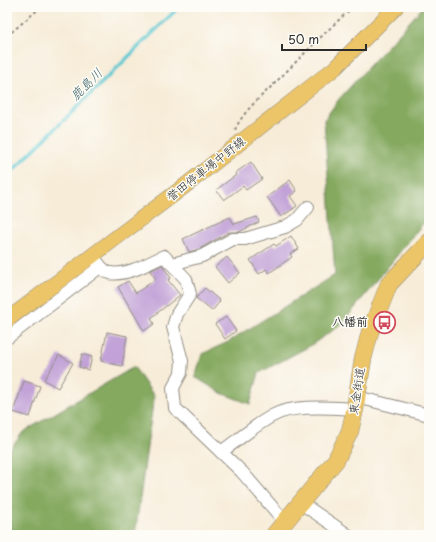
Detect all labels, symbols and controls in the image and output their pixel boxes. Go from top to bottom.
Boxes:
scale bar [282,26,366,52]
text: 50 m [288,30,319,48]
water label: 鹿島川 [65,63,106,104]
street label: 誉田停車場中野線 [162,132,249,205]
bus stop icon: 八幡前 [371,309,397,335]
place label: 八幡前 [332,312,368,330]
street label: 東金街道 [343,366,369,416]

